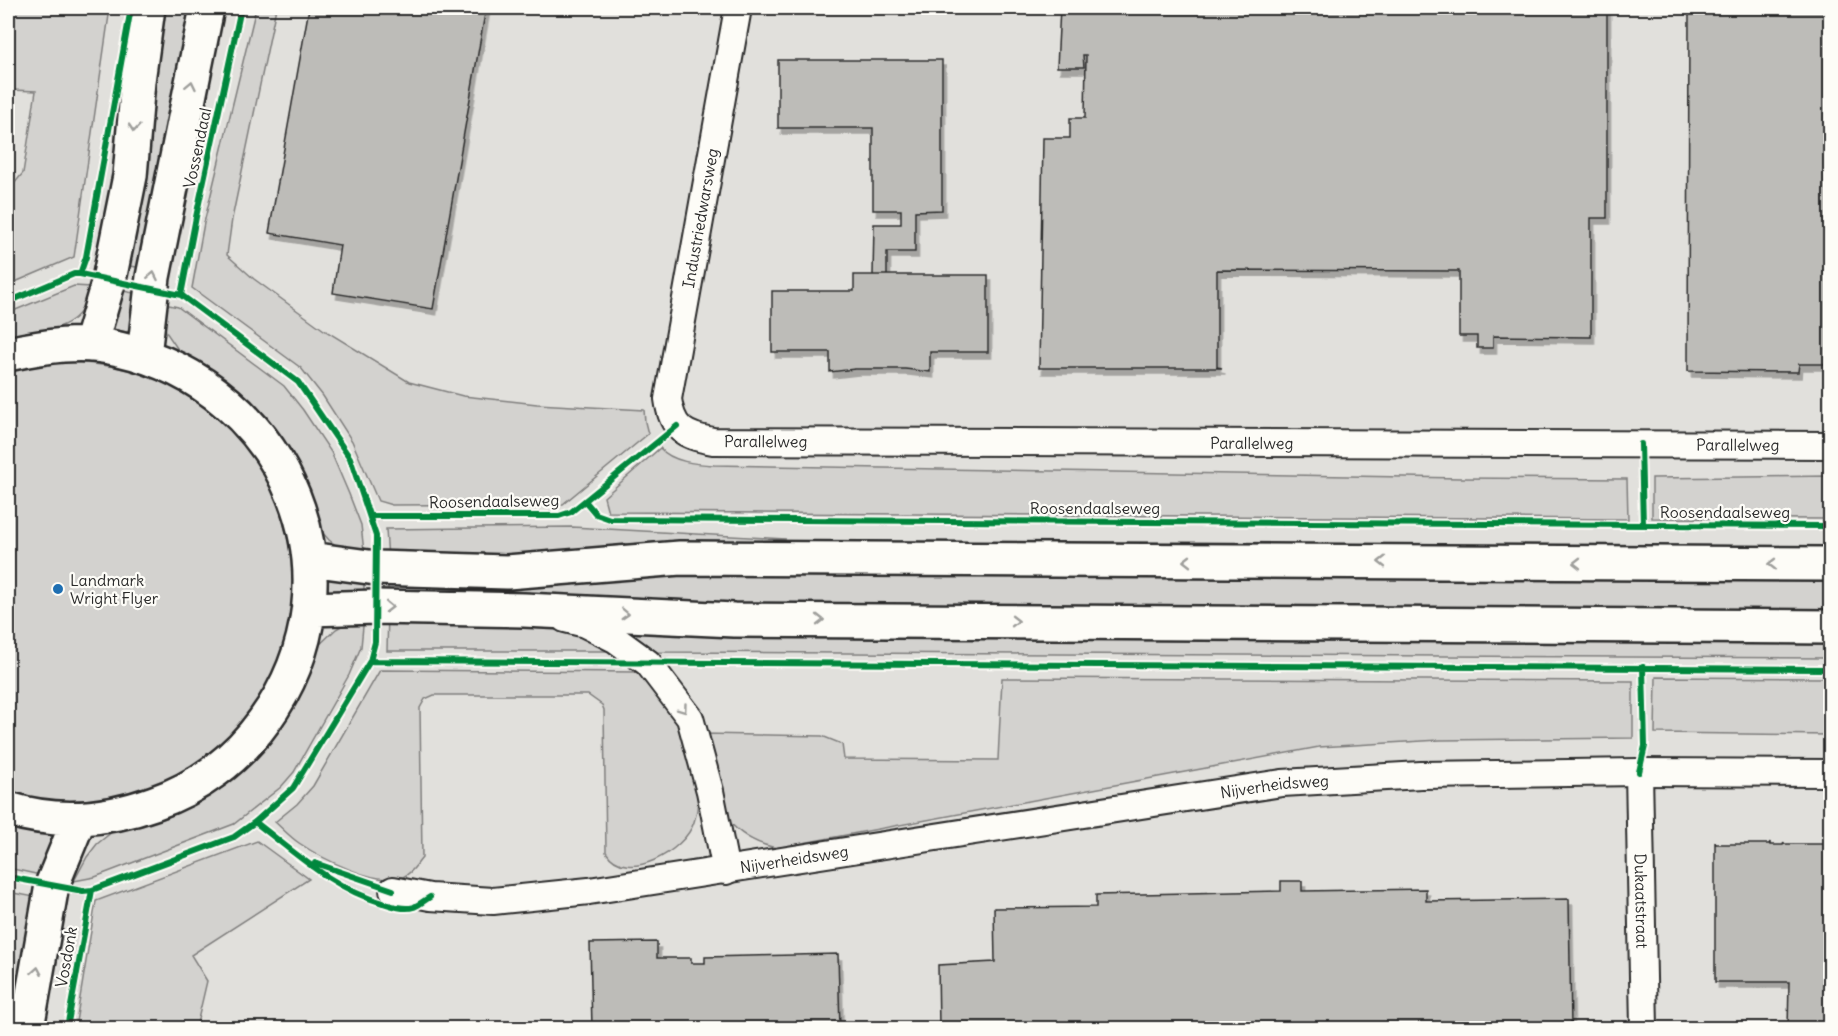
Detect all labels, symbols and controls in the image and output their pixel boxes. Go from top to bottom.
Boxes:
one-way arrow [184,80,197,90]
street label: Vossendaal [179,106,215,190]
one-way arrow [128,124,141,133]
street label: Industriedwarsweg [678,147,722,289]
one-way arrow [146,271,159,281]
street label: Parallelweg [724,431,807,451]
street label: Parallelweg [1210,433,1293,453]
street label: Parallelweg [1696,435,1779,455]
street label: Roosendaalseweg [429,490,559,512]
street label: Roosendaalseweg [1030,498,1160,518]
street label: Roosendaalseweg [1660,502,1790,522]
one-way arrow [1183,555,1192,567]
one-way arrow [1378,556,1387,568]
one-way arrow [1573,557,1582,569]
one-way arrow [1768,558,1777,570]
place label: Landmark Wright Flyer [70,570,159,608]
marker: Landmark Wright Flyer [51,582,65,596]
one-way arrow [384,601,393,613]
one-way arrow [621,608,630,621]
one-way arrow [816,614,825,626]
one-way arrow [1011,615,1020,627]
one-way arrow [676,703,687,714]
street label: Nijverheidsweg [1219,770,1330,802]
street label: Nijverheidsweg [739,841,850,877]
street label: Dukaatstraat [1631,853,1652,949]
street label: Vosdonk [51,925,81,989]
one-way arrow [30,966,43,976]

